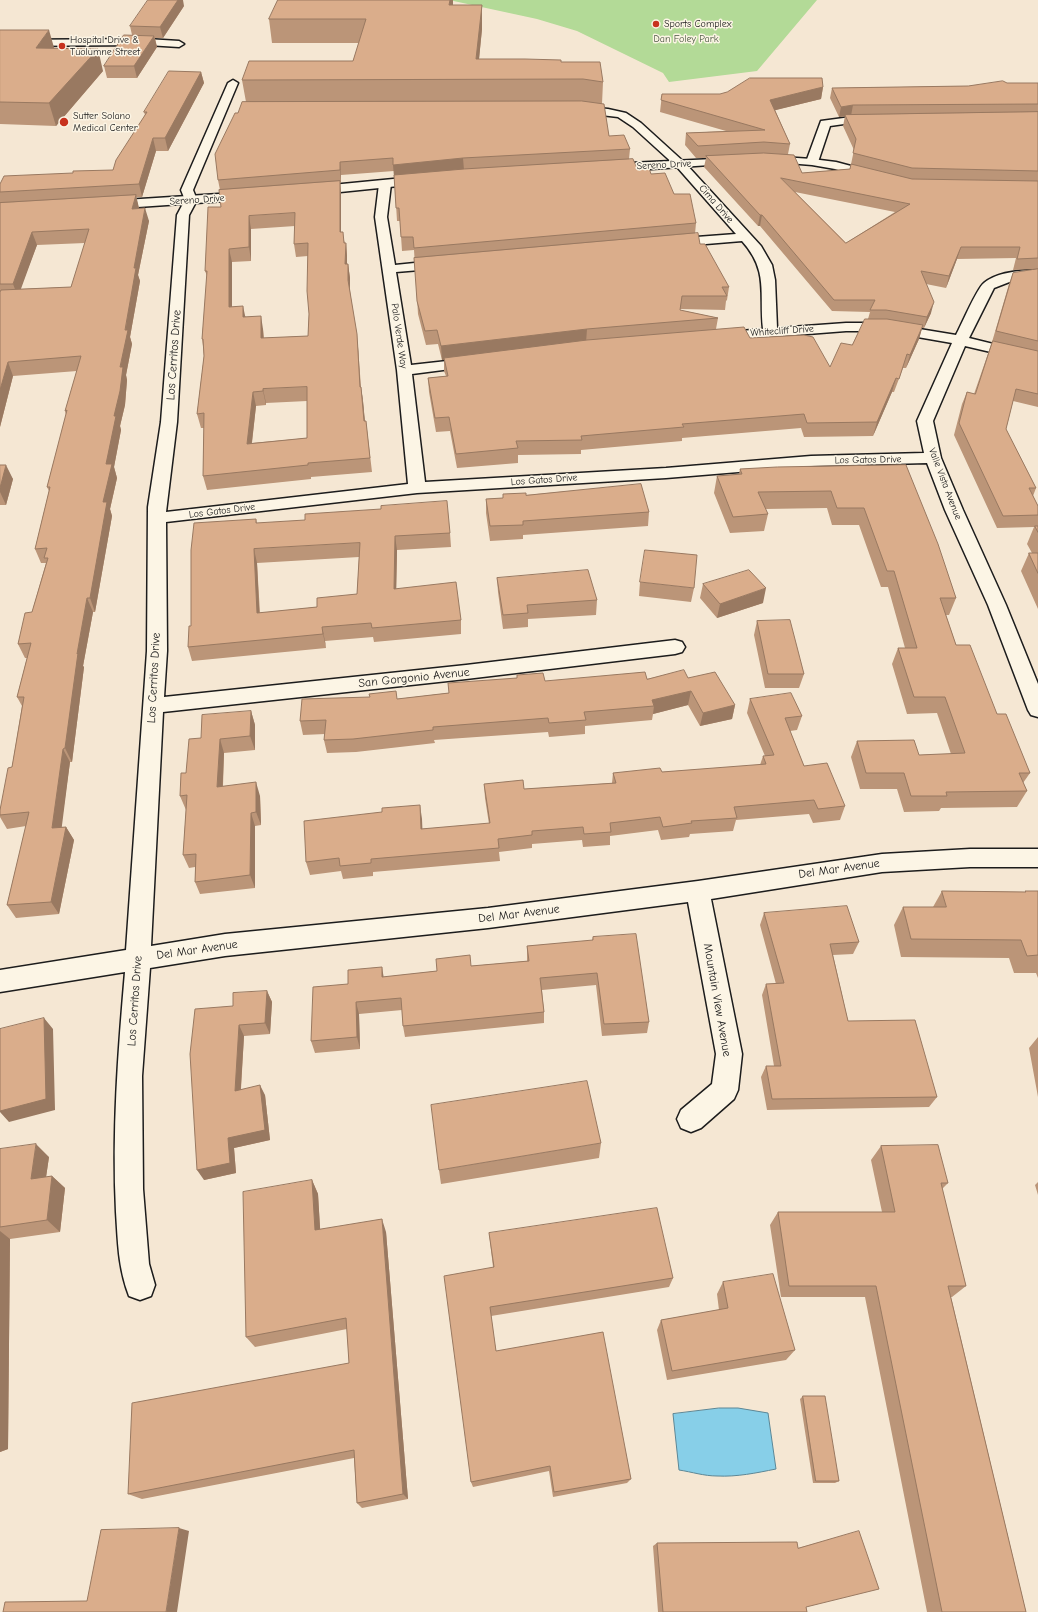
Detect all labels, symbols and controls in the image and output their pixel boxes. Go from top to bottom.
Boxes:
place label: Sports Complex [664,18,731,30]
marker: Sports Complex [651,19,661,29]
park label: Dan Foley Park [654,33,718,45]
place label: Hospital Drive & Tuolumne Street [70,34,140,58]
marker: Hospital Drive & Tuolumne Street [57,41,67,51]
place label: Sutter Solano Medical Center [73,110,138,134]
marker: Sutter Solano Medical Center [58,116,70,128]
street label: Sereno Drive [636,158,692,172]
street label: Cima Drive [696,182,736,226]
street label: Sereno Drive [169,192,225,208]
street label: Palo Verde Way [388,303,410,369]
street label: Los Cerritos Drive [164,309,184,401]
street label: Whitecliff Drive [750,323,814,339]
street label: Valle Vista Avenue [926,446,964,522]
street label: Los Gatos Drive [835,453,901,467]
street label: Los Gatos Drive [510,472,578,488]
street label: Los Gatos Drive [188,501,256,521]
street label: Los Cerritos Drive [144,632,164,724]
street label: San Gorgonio Avenue [358,665,470,691]
street label: Del Mar Avenue [798,856,880,882]
street label: Del Mar Avenue [478,902,560,926]
street label: Del Mar Avenue [156,937,238,963]
street label: Mountain View Avenue [700,942,734,1058]
street label: Los Cerritos Drive [125,955,145,1047]

